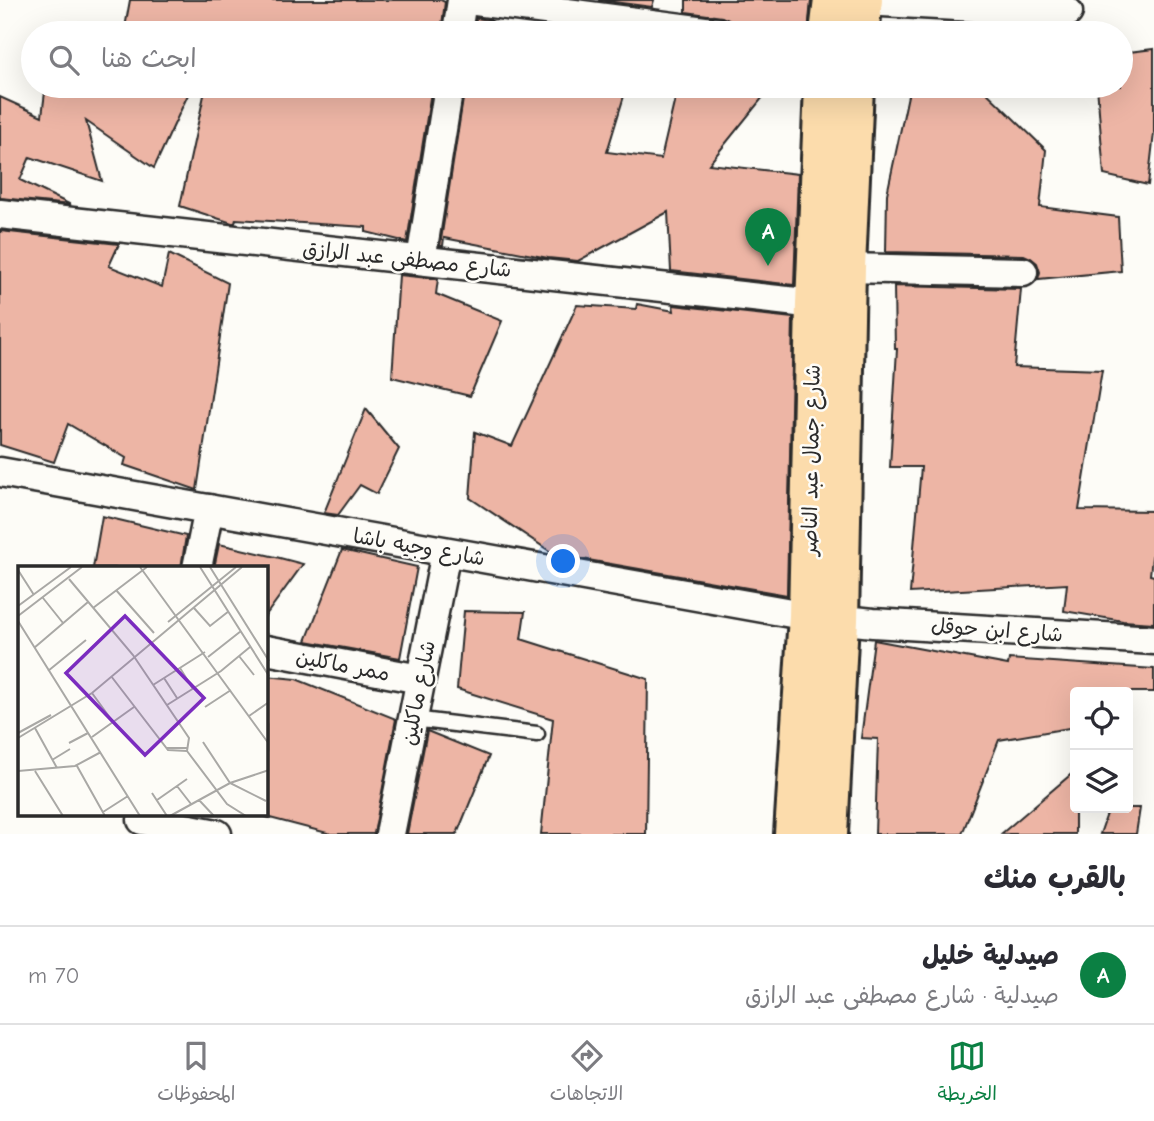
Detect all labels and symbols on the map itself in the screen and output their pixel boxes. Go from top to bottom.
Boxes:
pin: A [745,208,791,266]
street label: شارع مصطفى عبد الرازق [301,236,513,285]
street label: شارع جمال عبد الناصر [797,364,828,558]
street label: شارع وجيه باشا [351,524,487,573]
your location [546,544,580,578]
inset map [18,566,268,816]
street label: شارع ابن حوقل [930,613,1064,650]
street label: شارع ماكلين [396,639,443,748]
street label: ممر ماكلين [294,644,392,686]

